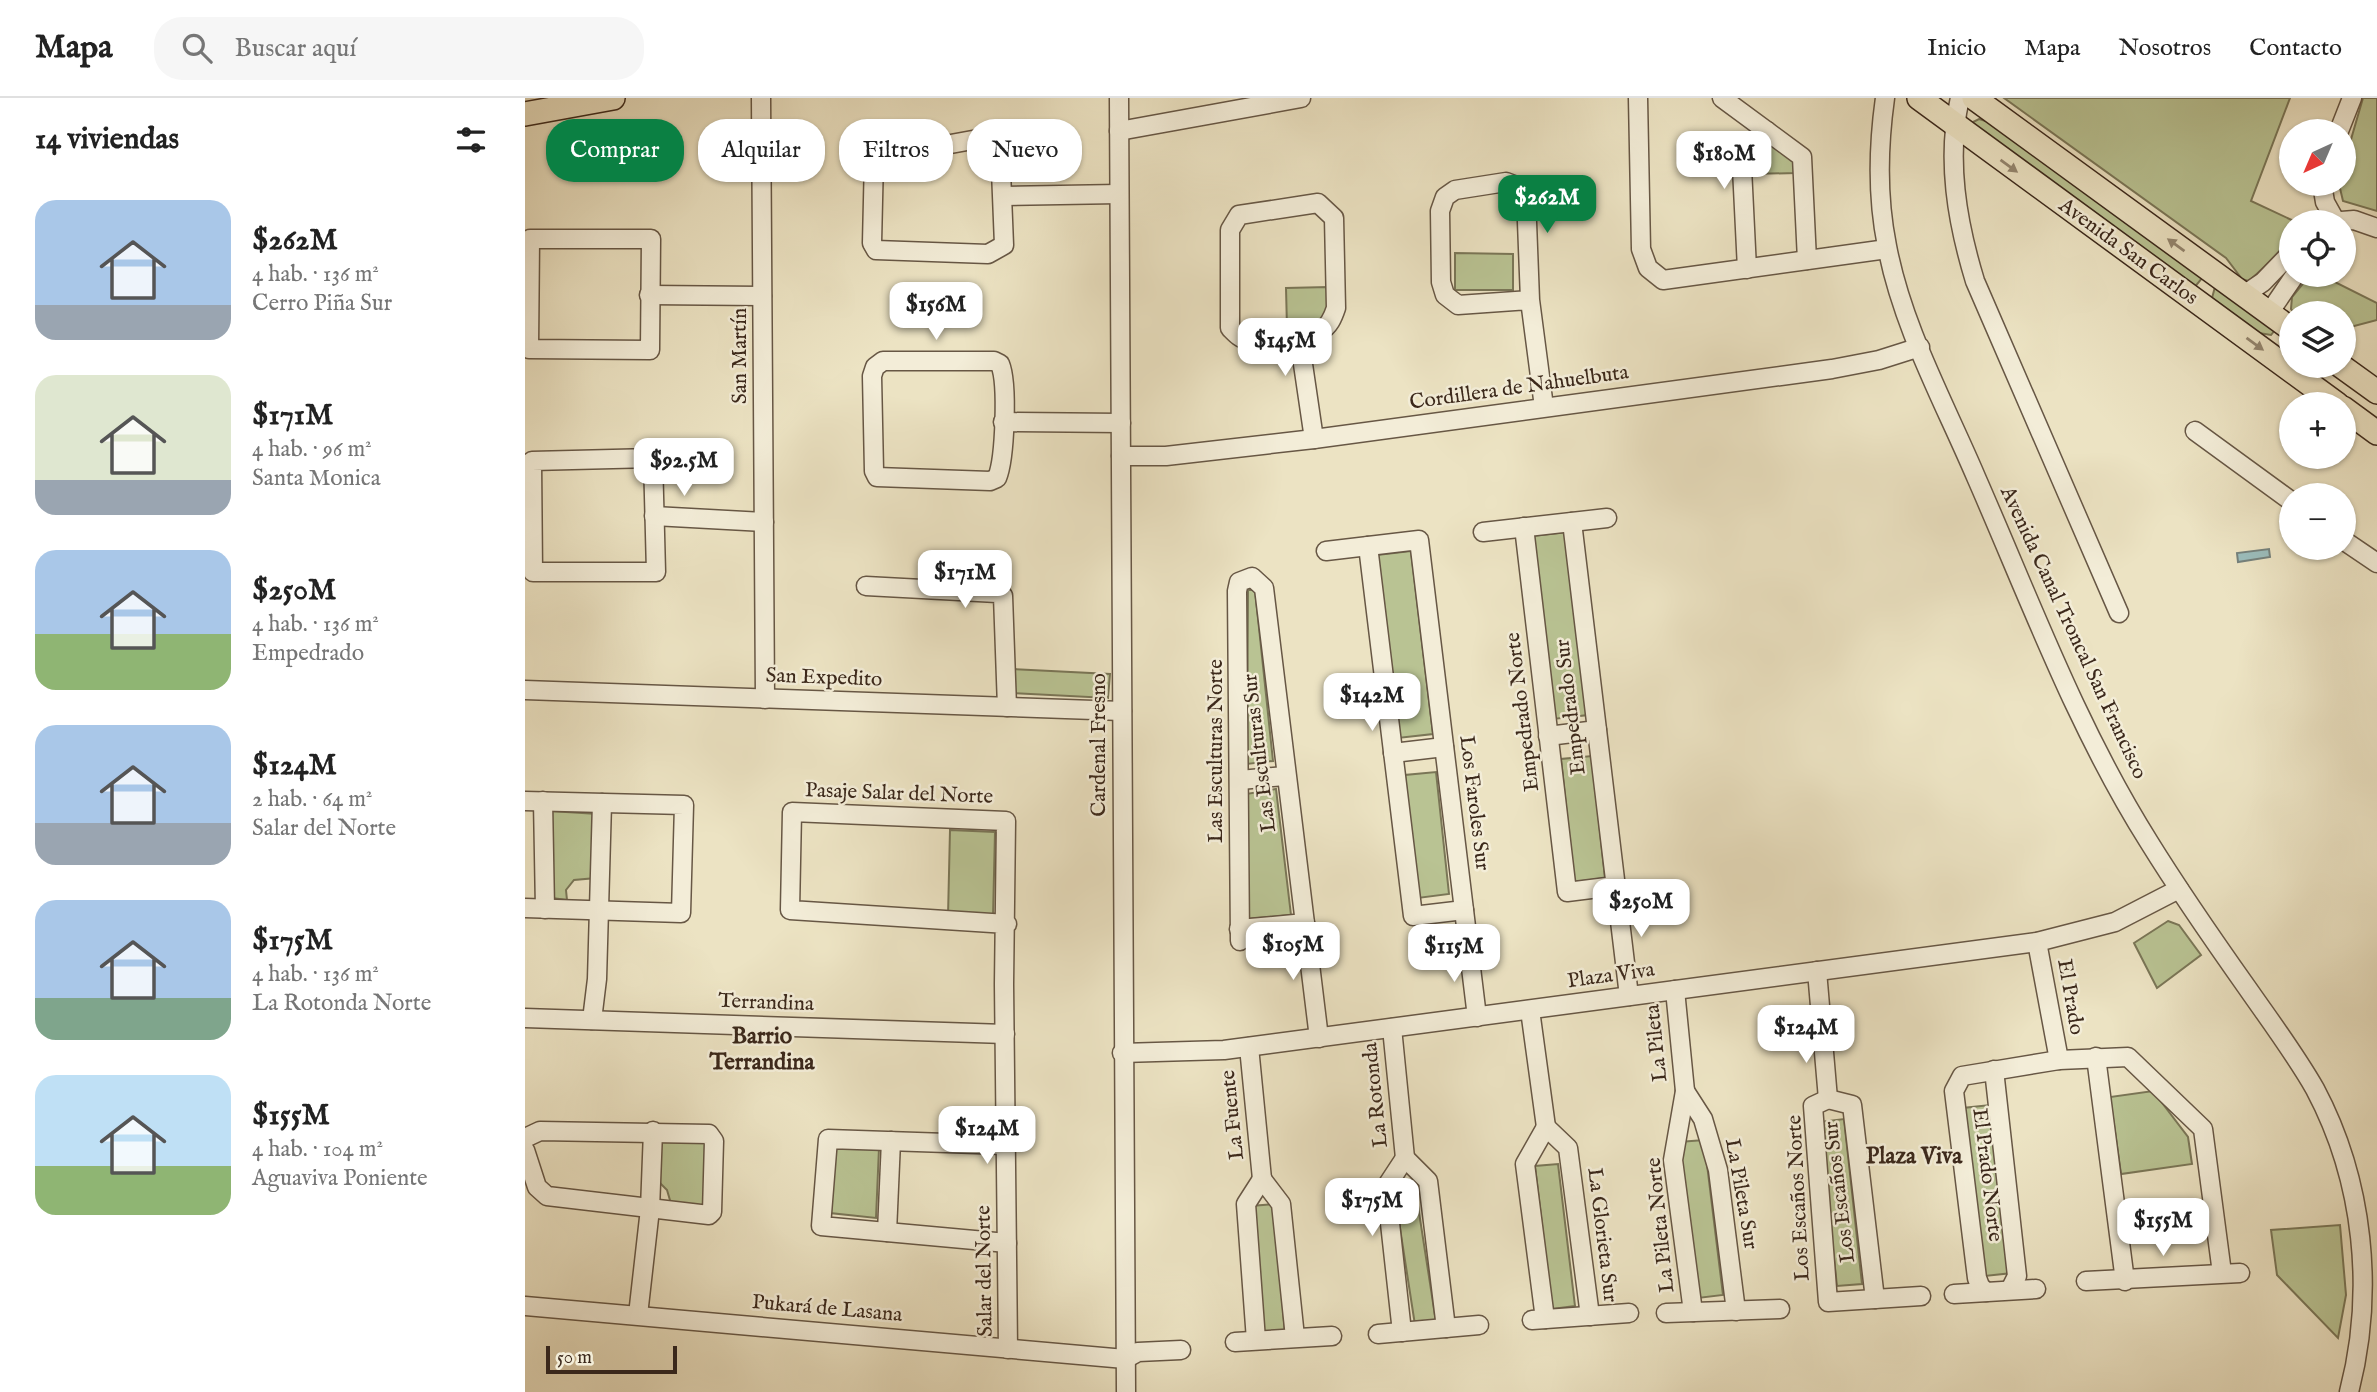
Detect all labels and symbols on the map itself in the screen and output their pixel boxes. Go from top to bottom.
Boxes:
north arrow [2279,119,2355,196]
pin: $180M [1675,132,1773,191]
one-way arrow [2000,159,2018,173]
pin: $262M [1498,176,1596,235]
street label: Avenida San Carlos [2052,192,2203,312]
one-way arrow [2167,238,2186,252]
pin: $156M [887,282,985,342]
street label: San Martín [727,308,754,404]
pin: $145M [1236,318,1334,378]
one-way arrow [2246,337,2264,351]
street label: Cordillera de Nahuelbuta [1408,359,1631,417]
pin: $92.5M [627,438,741,498]
street label: Avenida Canal Troncal San Francisco [1993,481,2153,784]
pin: $171M [916,550,1014,610]
street label: Empedrado Norte [1500,630,1546,793]
street label: Empedrado Sur [1549,637,1593,776]
street label: Las Esculturas Norte [1203,659,1230,843]
street label: San Expedito [765,662,883,694]
street label: Las Esculturas Sur [1237,672,1283,834]
street label: Cardenal Fresno [1086,673,1113,817]
pin: $142M [1323,674,1421,733]
street label: Los Faroles Sur [1452,734,1496,872]
street label: Pasaje Salar del Norte [804,777,994,811]
pin: $250M [1592,880,1690,939]
pin: $105M [1244,922,1342,982]
pin: $115M [1405,924,1503,984]
street label: Plaza Viva [1566,956,1657,995]
street label: El Prado [2050,957,2090,1037]
street label: Terrandina [718,988,815,1018]
street label: La Pileta [1639,1002,1674,1083]
pin: $124M [1757,1006,1855,1065]
district label: Barrio Terrandina [708,1022,816,1077]
street label: La Rotonda [1357,1040,1395,1149]
street label: La Fuente [1215,1068,1251,1161]
pin: $124M [938,1107,1036,1166]
street label: El Prado Norte [1965,1107,2009,1244]
street label: Los Escaños Norte [1781,1114,1817,1282]
street label: Los Escaños Sur [1818,1119,1862,1264]
street label: La Pileta Sur [1718,1137,1764,1252]
district label: Plaza Viva [1866,1142,1963,1171]
street label: La Pileta Norte [1640,1156,1682,1294]
street label: La Glorieta Sur [1580,1166,1624,1304]
pin: $175M [1323,1178,1421,1238]
pin: $155M [2114,1198,2212,1258]
street label: Salar del Norte [970,1205,1000,1337]
street label: Pukará de Lasana [751,1289,904,1329]
scale bar [546,1343,677,1375]

